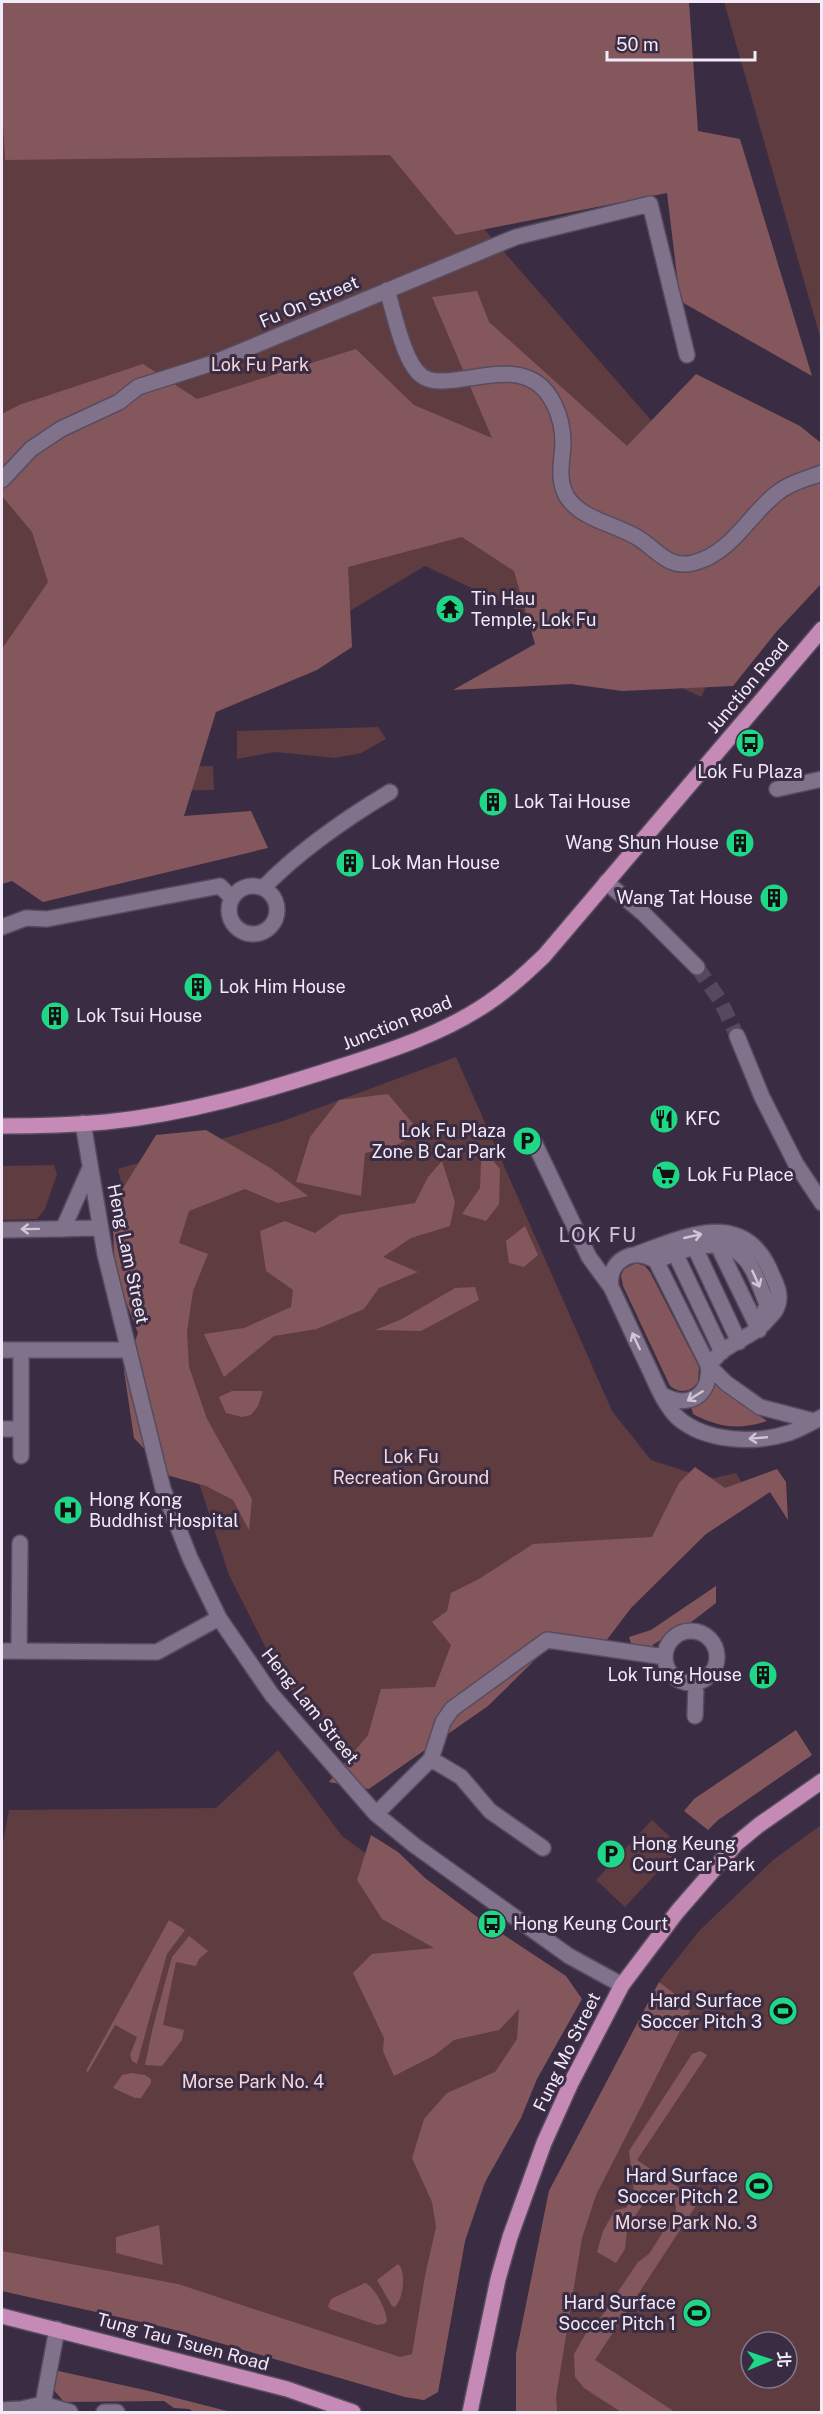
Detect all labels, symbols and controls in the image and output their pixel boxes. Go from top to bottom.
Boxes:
scale bar [607,24,756,62]
text: 50 m [616,34,659,55]
street label: Fu On Street [256,271,362,332]
park label: Lok Fu Park [211,354,309,375]
place label: Tin Hau Temple, Lok Fu [471,588,596,630]
temple icon: Tin Hau Temple, Lok Fu [434,593,466,625]
street label: Junction Road [702,634,793,737]
bus stop icon: Lok Fu Plaza [734,727,766,759]
place label: Lok Fu Plaza [697,761,803,782]
building icon: Lok Tai House [477,786,509,818]
place label: Lok Tai House [514,791,631,812]
building icon: Wang Shun House [724,827,756,859]
place label: Wang Shun House [565,832,719,853]
building icon: Lok Man House [334,847,366,879]
place label: Lok Man House [371,852,500,873]
building icon: Wang Tat House [758,882,790,914]
place label: Wang Tat House [617,887,753,908]
building icon: Lok Him House [182,971,214,1003]
place label: Lok Him House [219,976,346,997]
street label: Junction Road [339,991,455,1054]
building icon: Lok Tsui House [39,1000,71,1032]
place label: Lok Tsui House [76,1005,202,1026]
restaurant icon: KFC [648,1103,680,1135]
place label: KFC [685,1108,720,1129]
place label: Lok Fu Plaza Zone B Car Park [371,1120,506,1162]
parking icon: Lok Fu Plaza Zone B Car Park [511,1125,543,1157]
supermarket icon: Lok Fu Place [650,1159,682,1191]
place label: Lok Fu Place [687,1164,794,1185]
street label: Heng Lam Street [103,1182,154,1326]
district label: LOK FU [558,1223,638,1247]
one-way arrow [20,1224,40,1235]
one-way arrow [683,1229,702,1241]
one-way arrow [750,1270,762,1288]
one-way arrow [630,1333,642,1351]
one-way arrow [686,1389,703,1402]
one-way arrow [749,1433,769,1444]
park label: Lok Fu Recreation Ground [333,1446,489,1488]
place label: Hong Kong Buddhist Hospital [89,1489,239,1531]
hospital icon: Hong Kong Buddhist Hospital [52,1494,84,1526]
street label: Heng Lam Street [257,1644,363,1768]
building icon: Lok Tung House [747,1659,779,1691]
place label: Lok Tung House [608,1664,742,1685]
place label: Hong Keung Court Car Park [632,1833,755,1875]
parking icon: Hong Keung Court Car Park [595,1838,627,1870]
bus stop icon: Hong Keung Court [476,1908,508,1940]
place label: Hong Keung Court [513,1913,668,1934]
street label: Fung Mo Street [529,1989,604,2115]
place label: Hard Surface Soccer Pitch 3 [640,1990,762,2032]
sports icon: Hard Surface Soccer Pitch 3 [767,1995,799,2027]
park label: Morse Park No. 4 [182,2071,324,2092]
place label: Hard Surface Soccer Pitch 2 [617,2165,738,2207]
sports icon: Hard Surface Soccer Pitch 2 [743,2170,775,2202]
park label: Morse Park No. 3 [615,2212,757,2233]
place label: Hard Surface Soccer Pitch 1 [558,2292,676,2334]
sports icon: Hard Surface Soccer Pitch 1 [681,2297,713,2329]
street label: Tung Tau Tsuen Road [95,2308,271,2375]
north arrow [739,2330,799,2390]
text: 北 [774,2351,793,2368]

